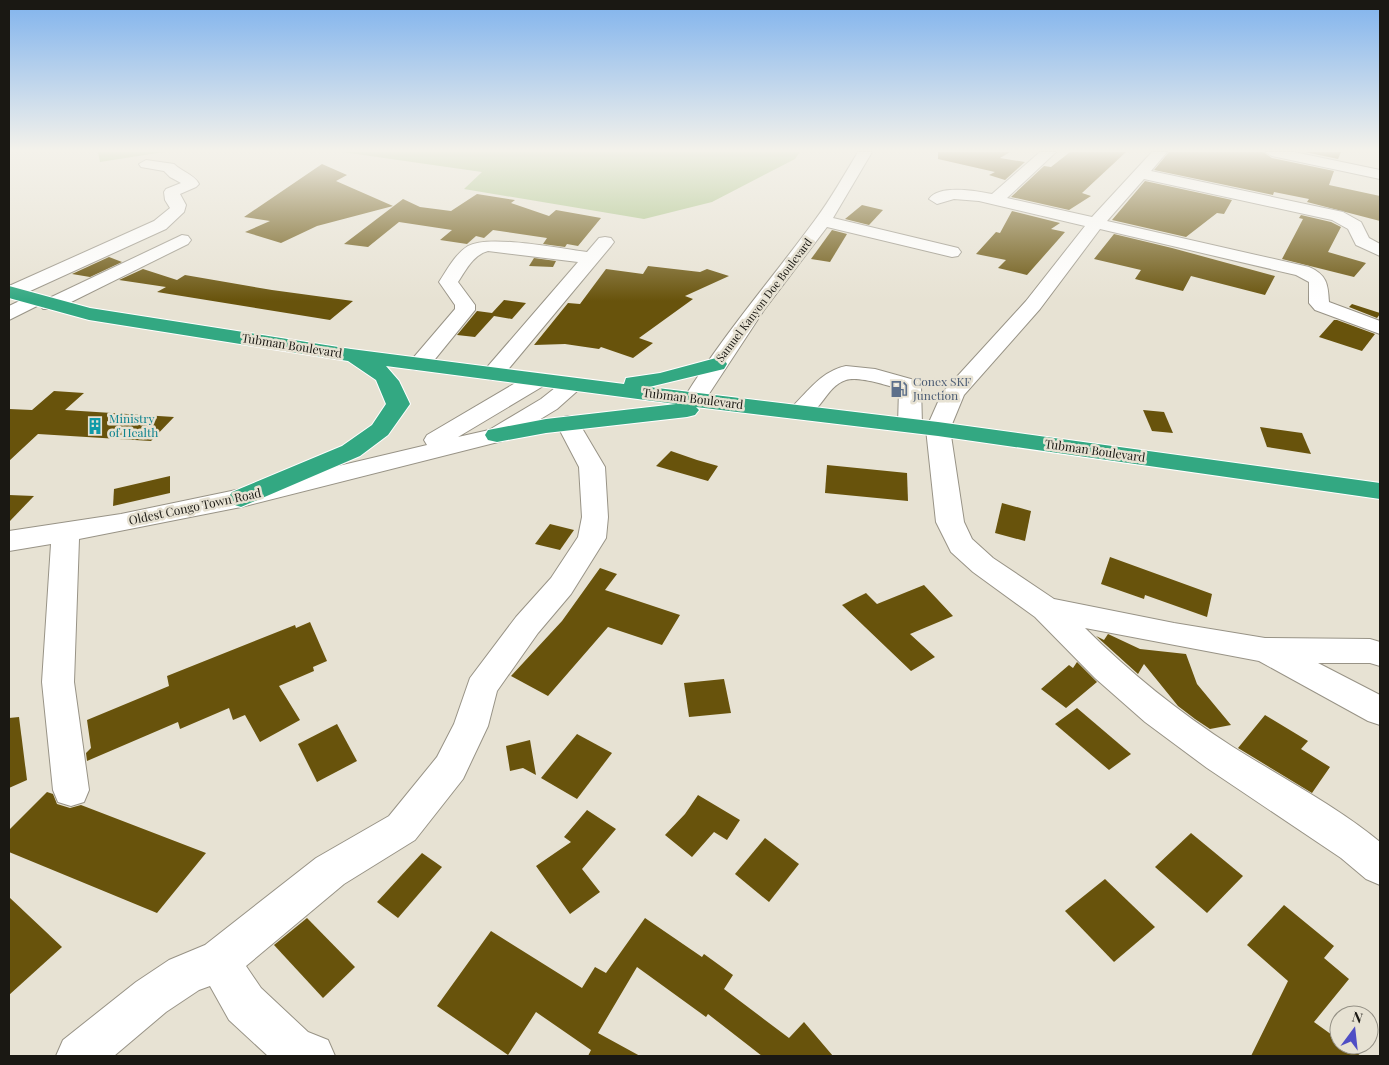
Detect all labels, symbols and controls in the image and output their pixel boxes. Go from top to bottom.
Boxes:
street label: Samuel Kanyon Doe Boulevard [712,234,815,364]
street label: Tubman Boulevard [241,329,343,361]
place label: Conex SKF Junction [912,373,971,403]
fuel station icon: Conex SKF Junction [889,379,909,399]
street label: Tubman Boulevard [642,384,744,412]
place label: Ministry of Health [109,410,158,440]
building icon: Ministry of Health [85,416,105,436]
street label: Tubman Boulevard [1044,435,1146,465]
street label: Oldest Congo Town Road [127,484,263,528]
north arrow [1329,1005,1379,1055]
text: N [1350,1006,1365,1027]

